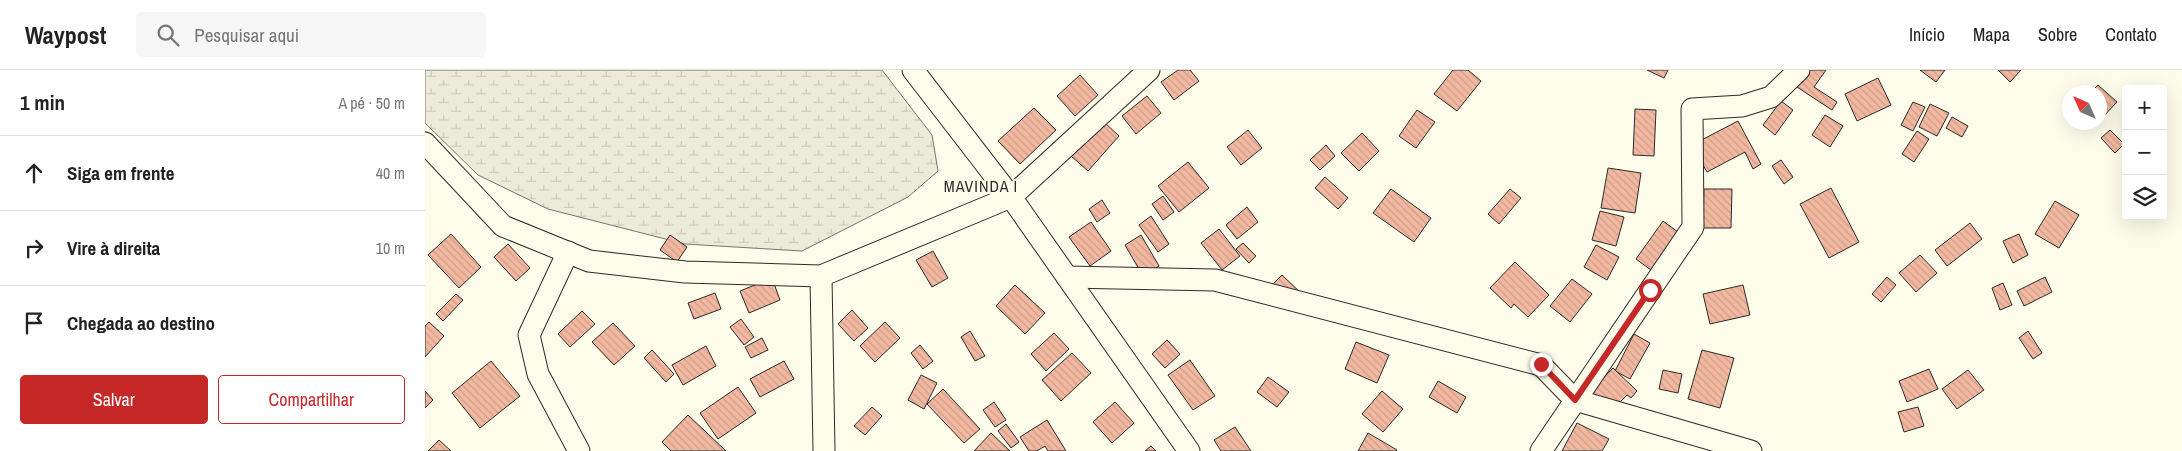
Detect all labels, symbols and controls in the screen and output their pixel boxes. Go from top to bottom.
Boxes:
search box [136,12,486,57]
text: Waypost [25,19,106,51]
icon: search [154,21,182,49]
text: Pesquisar aqui [194,22,299,48]
text: Início [1909,22,1945,47]
text: Mapa [1973,22,2010,47]
text: Sobre [2038,22,2077,47]
text: Contato [2105,22,2157,47]
north arrow [2062,85,2107,130]
map controls [2122,85,2167,220]
button: + [2122,85,2167,130]
text: 1 min [20,88,65,117]
text: A pé · 50 m [339,92,405,114]
button: − [2122,130,2167,175]
icon: ahead [20,159,48,187]
text: Siga em frente [67,160,174,186]
text: 40 m [376,162,405,184]
district label: MAVINDA I [944,175,1018,197]
button: layers [2122,175,2167,220]
icon: right [20,234,48,262]
text: Vire à direita [67,235,160,261]
text: 10 m [376,237,405,259]
route start [1639,279,1662,302]
icon: arrive [20,309,48,337]
text: Chegada ao destino [67,310,215,336]
route end [1530,353,1553,376]
button: Salvar [20,375,208,424]
button: Compartilhar [218,375,405,424]

